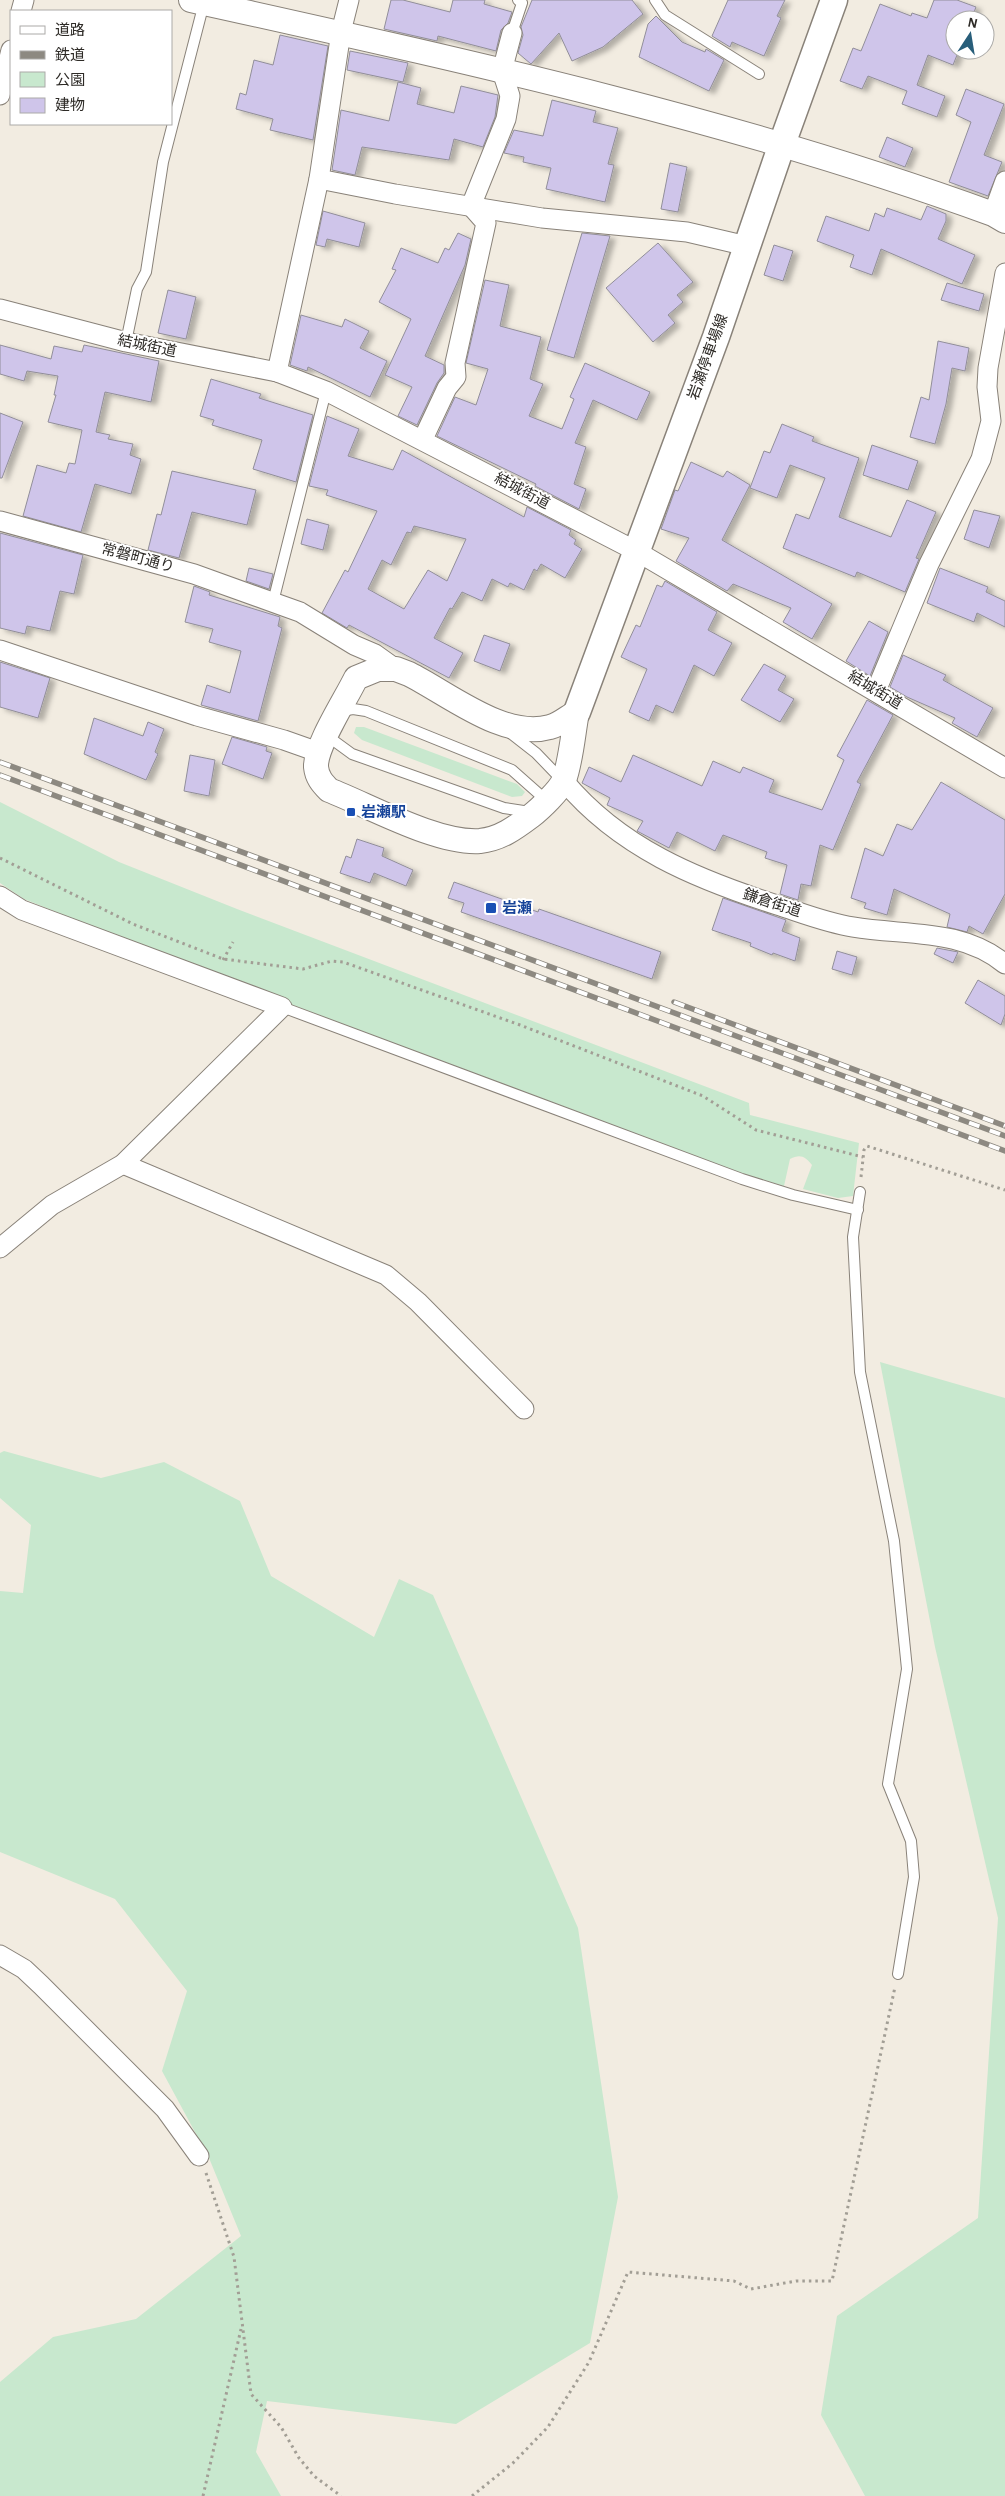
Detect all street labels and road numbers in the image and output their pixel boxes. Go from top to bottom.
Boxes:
street label: 岩瀬停車場線 [685,312,730,402]
street label: 結城街道 [116,331,178,360]
street label: 結城街道 [492,469,552,512]
street label: 常磐町通り [100,540,176,575]
street label: 結城街道 [845,667,905,712]
street label: 鎌倉街道 [741,885,803,919]

